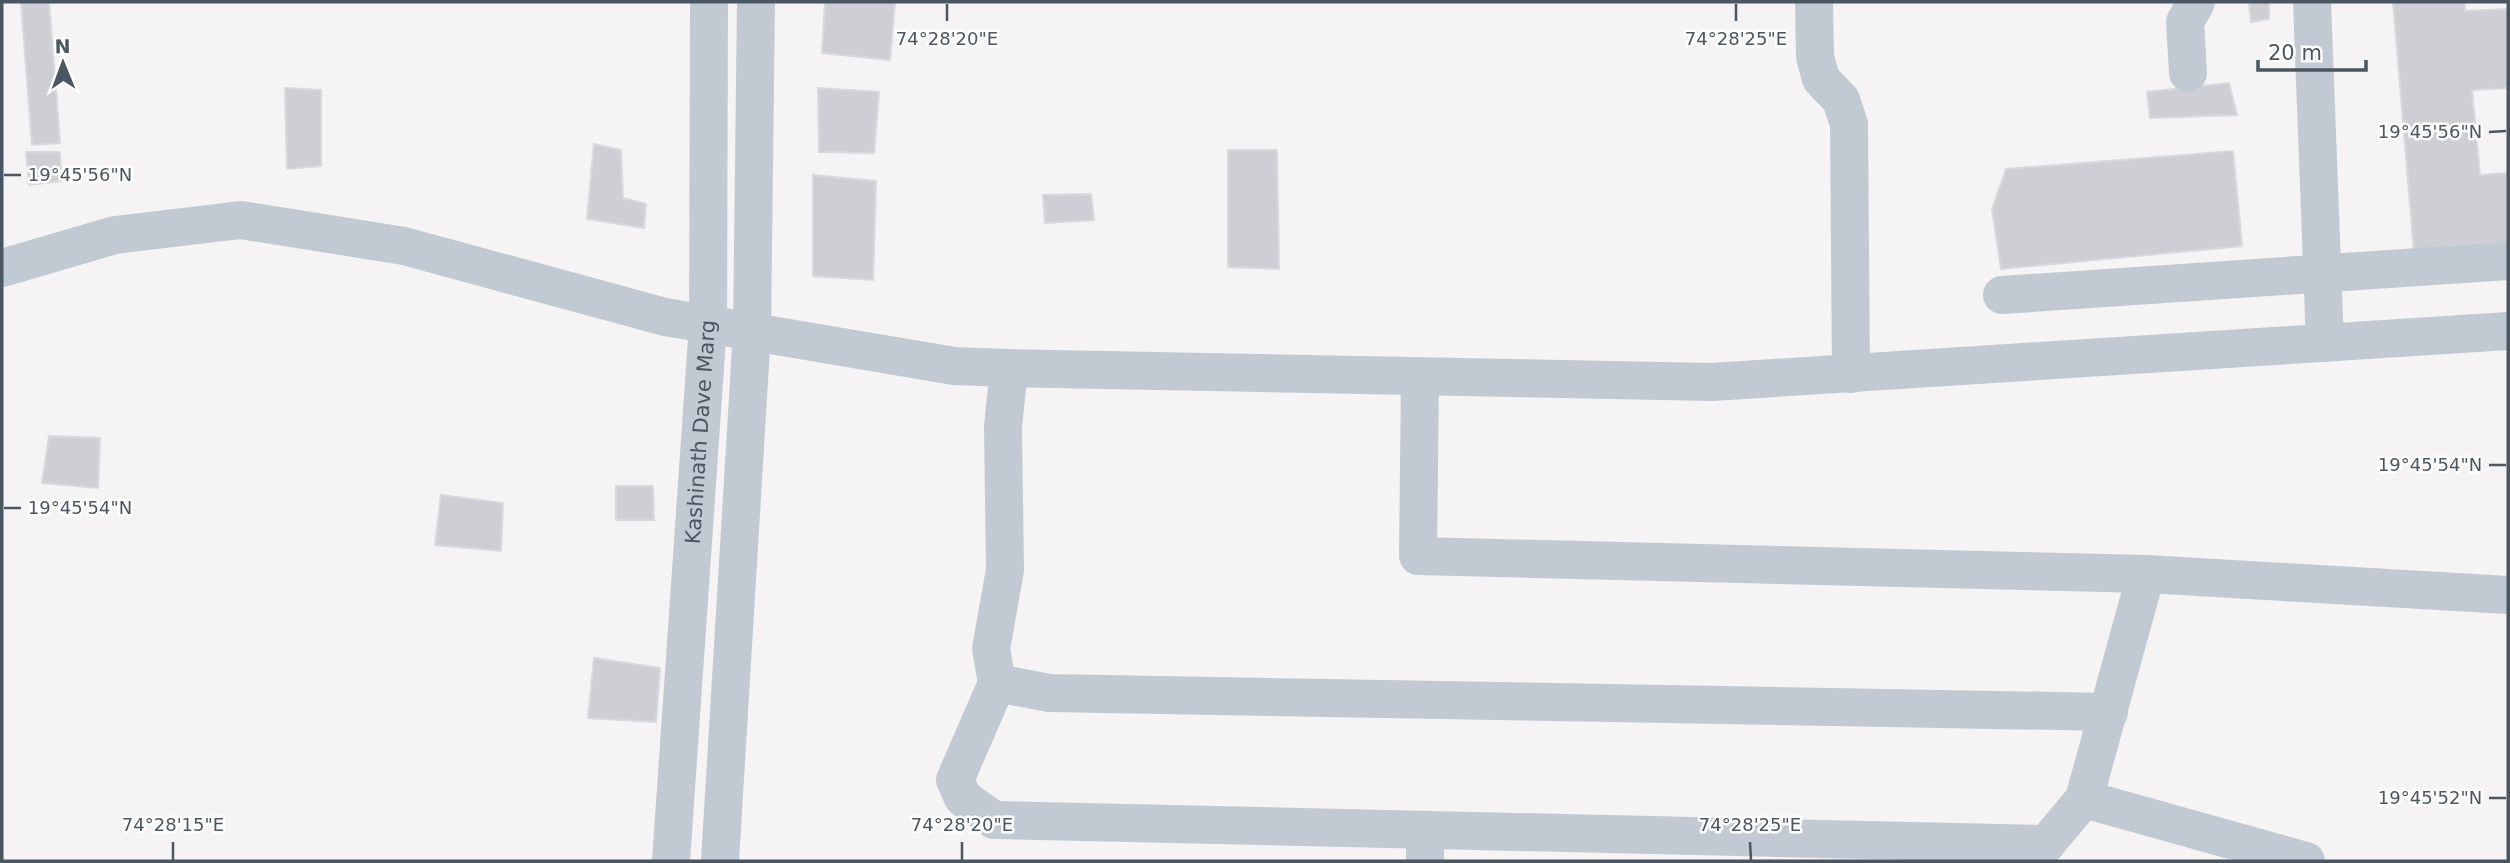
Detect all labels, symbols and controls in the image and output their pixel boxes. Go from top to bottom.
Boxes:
north arrow [28,28,98,98]
text: 74°28'20"E [896,28,998,49]
text: 74°28'25"E [1685,28,1787,49]
scale bar [2258,28,2366,72]
text: N [55,35,71,57]
text: 20 m [2268,41,2322,65]
text: 19°45'56"N [2378,121,2482,142]
text: 19°45'56"N [28,164,132,185]
street label: Kashinath Dave Marg [681,319,720,545]
text: 19°45'54"N [2378,454,2482,475]
text: 19°45'54"N [28,497,132,518]
text: 19°45'52"N [2378,787,2482,808]
text: 74°28'15"E [122,814,224,835]
text: 74°28'20"E [911,814,1013,835]
text: 74°28'25"E [1699,814,1801,835]

